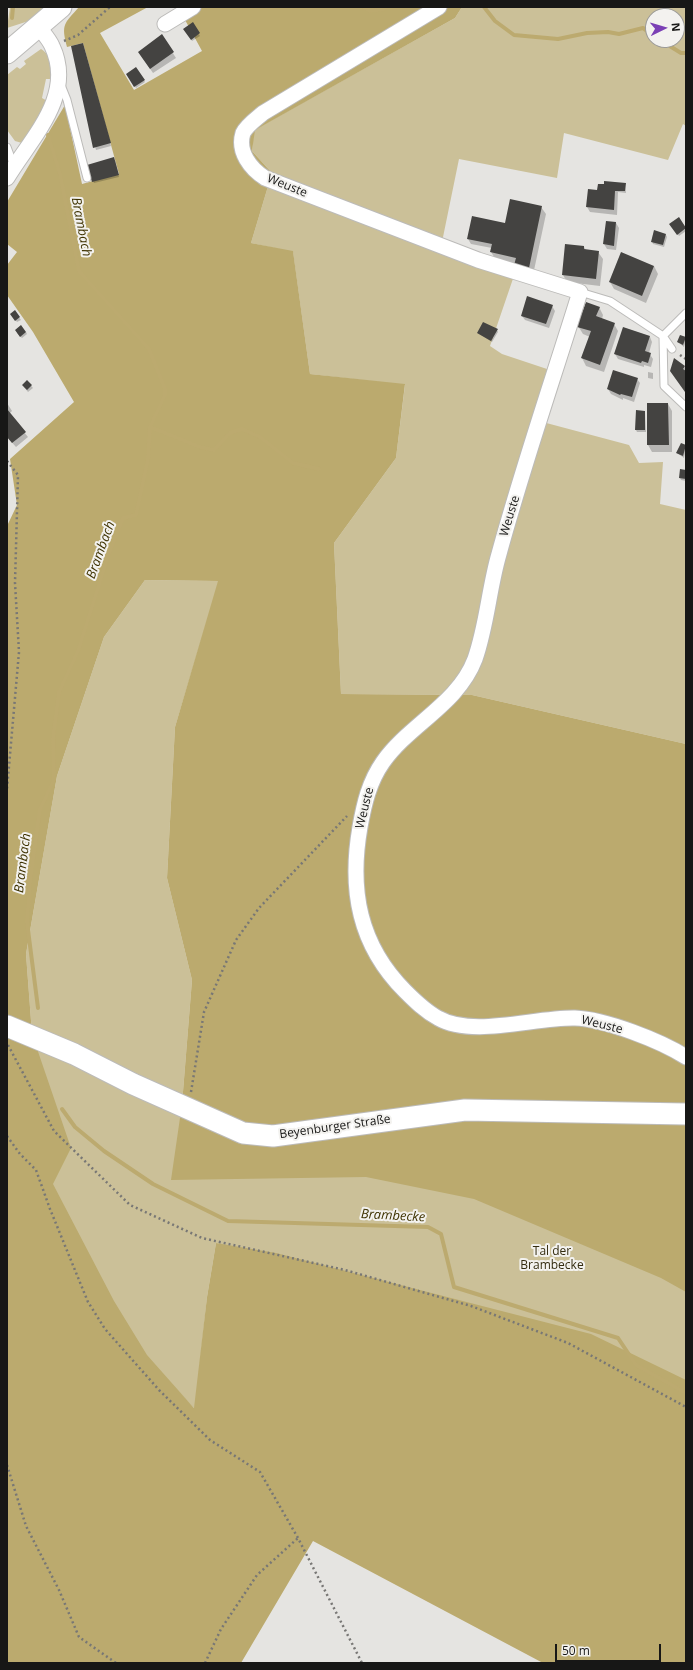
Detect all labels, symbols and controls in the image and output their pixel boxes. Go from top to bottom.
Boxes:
north arrow [645,8,685,48]
text: N [669,22,684,32]
street label: Weuste [265,171,309,201]
water label: Brambach [68,196,94,258]
street label: Weuste [497,494,523,538]
water label: Brambach [83,519,119,581]
street label: Weuste [353,786,377,830]
water label: Brambach [12,832,34,894]
street label: Weuste [580,1013,624,1037]
street label: Beyenburger Straße [278,1112,392,1142]
water label: Brambecke [360,1207,426,1225]
park label: Tal der Brambecke [520,1245,584,1273]
scale bar [557,1636,663,1662]
text: 50 m [562,1642,590,1659]

